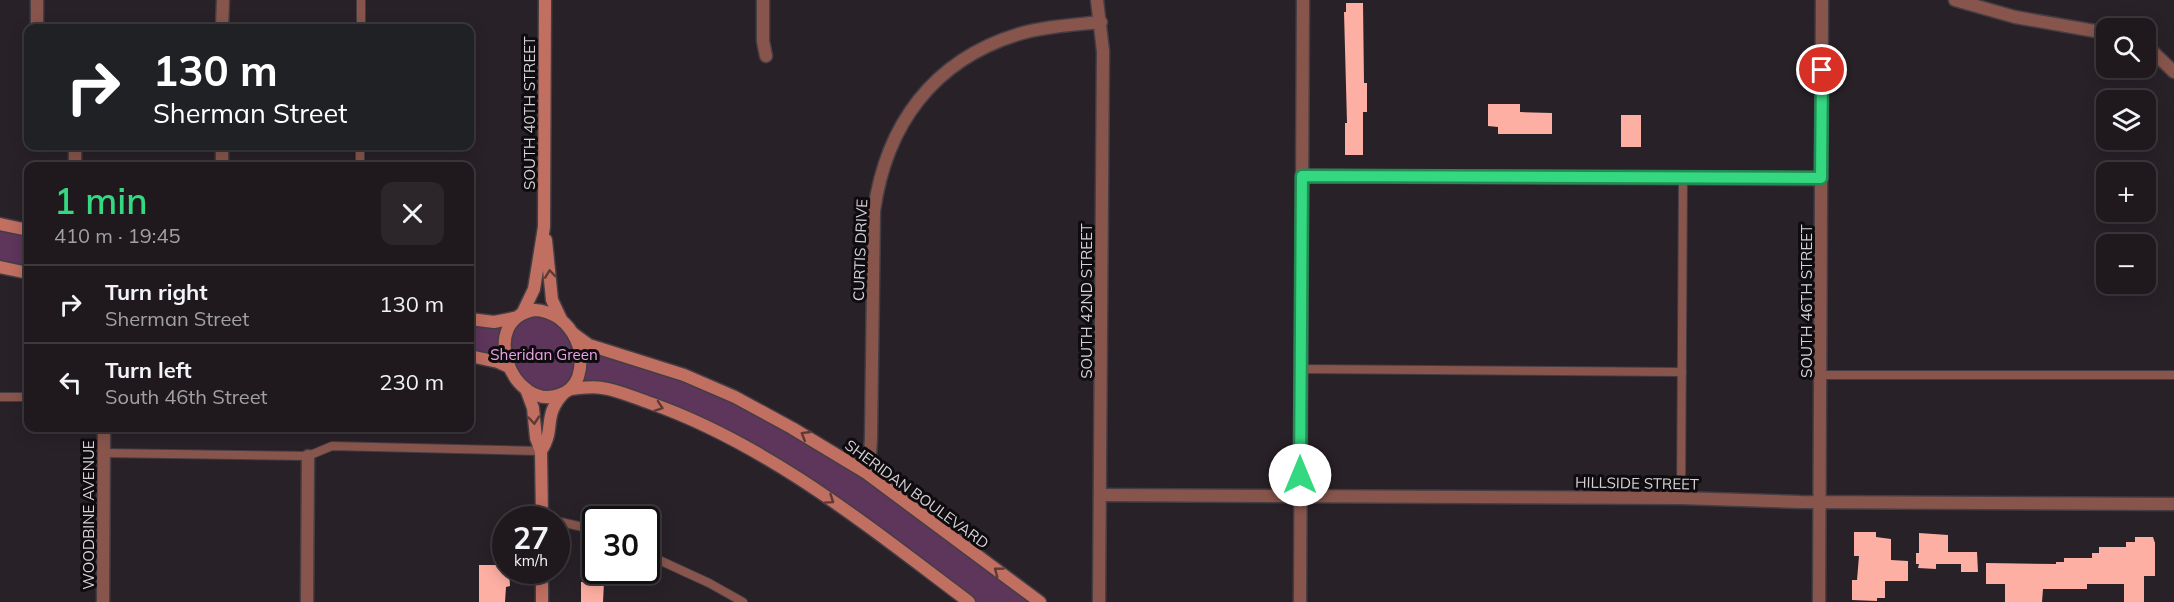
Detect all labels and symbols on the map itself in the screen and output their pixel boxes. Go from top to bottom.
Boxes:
street label: SOUTH 40TH STREET [520,36,539,190]
pin [1796,44,1847,95]
street label: CURTIS DRIVE [849,198,871,301]
street label: SOUTH 42ND STREET [1077,223,1096,379]
street label: SOUTH 46TH STREET [1797,224,1816,378]
one-way arrow [545,269,557,278]
park label: Sheridan Green [490,345,598,364]
one-way arrow [653,399,664,412]
one-way arrow [527,416,540,425]
one-way arrow [801,431,811,442]
street label: SHERIDAN BOULEVARD [841,435,993,553]
street label: WOODBINE AVENUE [79,440,98,590]
position arrow [1268,443,1332,507]
street label: HILLSIDE STREET [1575,472,1699,494]
one-way arrow [823,493,834,504]
speed limit sign: 30 [582,506,660,584]
one-way arrow [994,567,1005,578]

